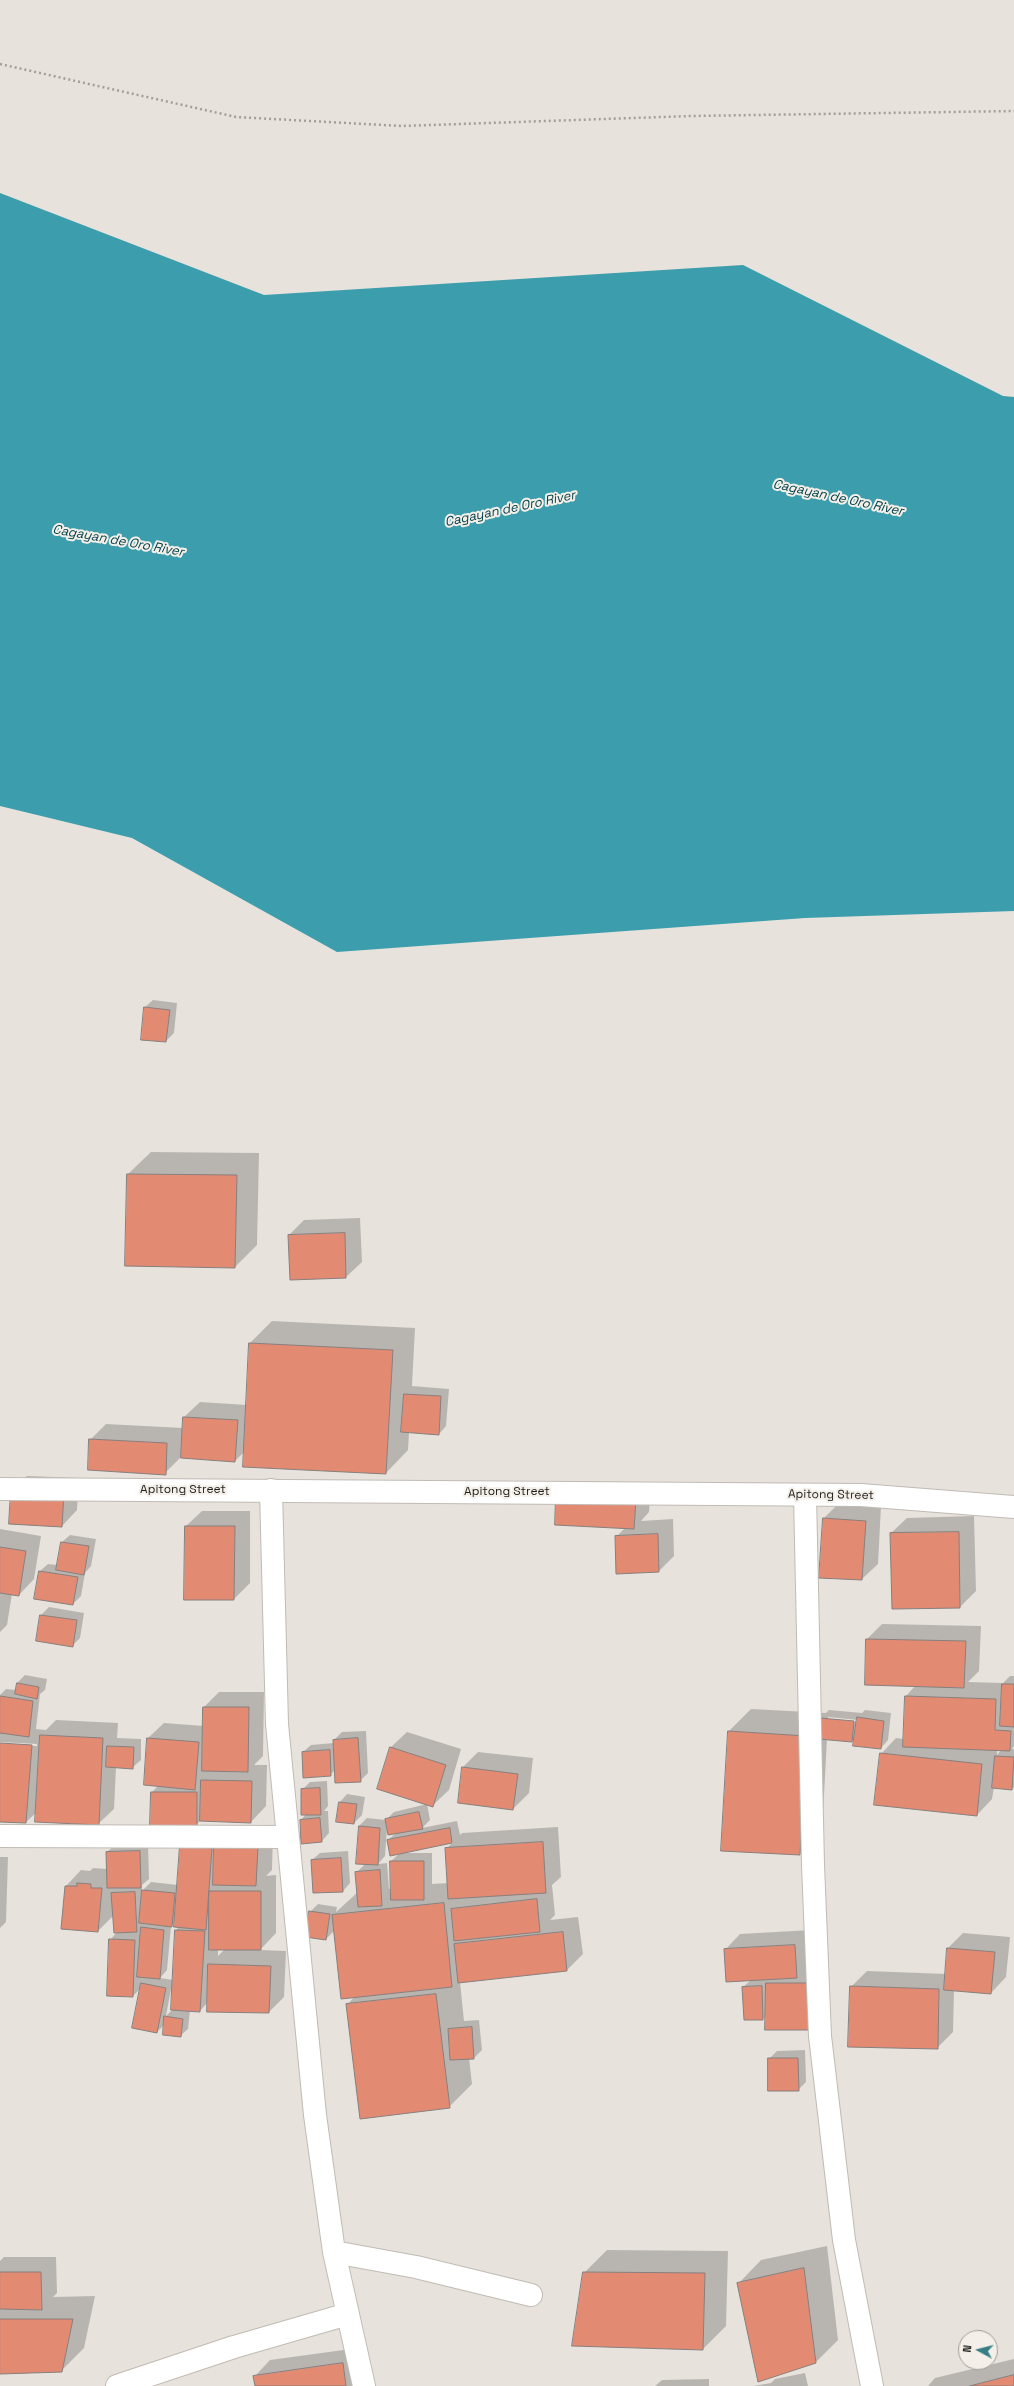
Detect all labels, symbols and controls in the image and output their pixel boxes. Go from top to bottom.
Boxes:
water label: Cagayan de Oro River [771,477,905,519]
water label: Cagayan de Oro River [443,488,577,530]
water label: Cagayan de Oro River [51,522,185,560]
street label: Apitong Street [140,1483,226,1497]
street label: Apitong Street [464,1485,550,1499]
street label: Apitong Street [788,1487,874,1503]
north arrow [958,2330,998,2370]
text: N [960,2344,974,2353]

